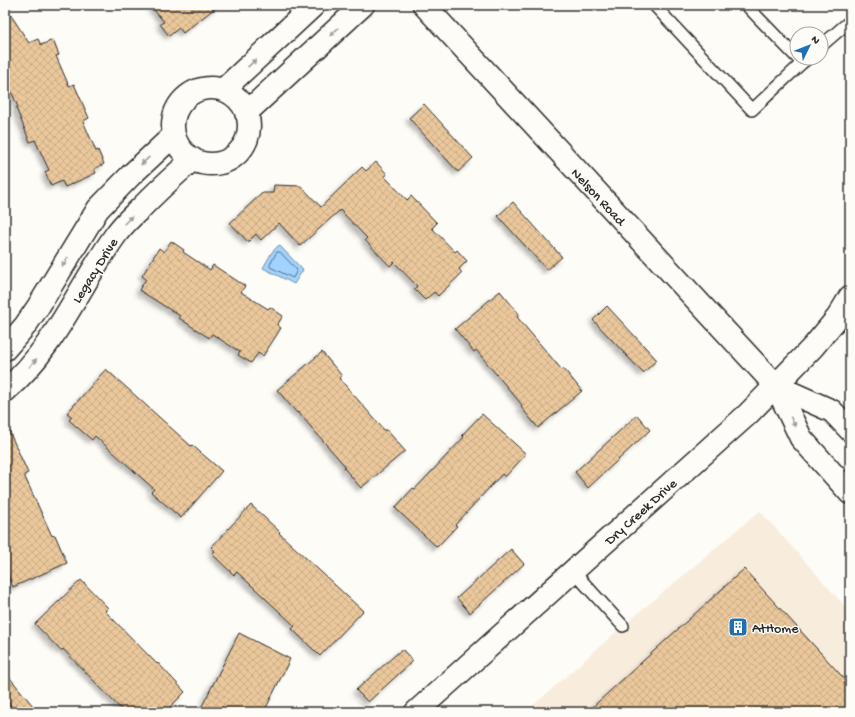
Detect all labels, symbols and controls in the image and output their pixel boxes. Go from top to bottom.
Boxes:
north arrow [789,26,829,66]
one-way arrow [329,27,339,36]
text: N [808,34,822,47]
one-way arrow [247,59,256,68]
one-way arrow [140,157,151,166]
street label: Nelson Road [566,165,629,231]
one-way arrow [123,215,133,225]
street label: Legacy Drive [69,235,123,307]
one-way arrow [61,256,68,268]
one-way arrow [28,358,37,368]
one-way arrow [790,416,796,427]
street label: Dry Creek Drive [601,475,682,550]
building icon: AtHome [727,616,749,638]
place label: AtHome [752,621,799,638]

